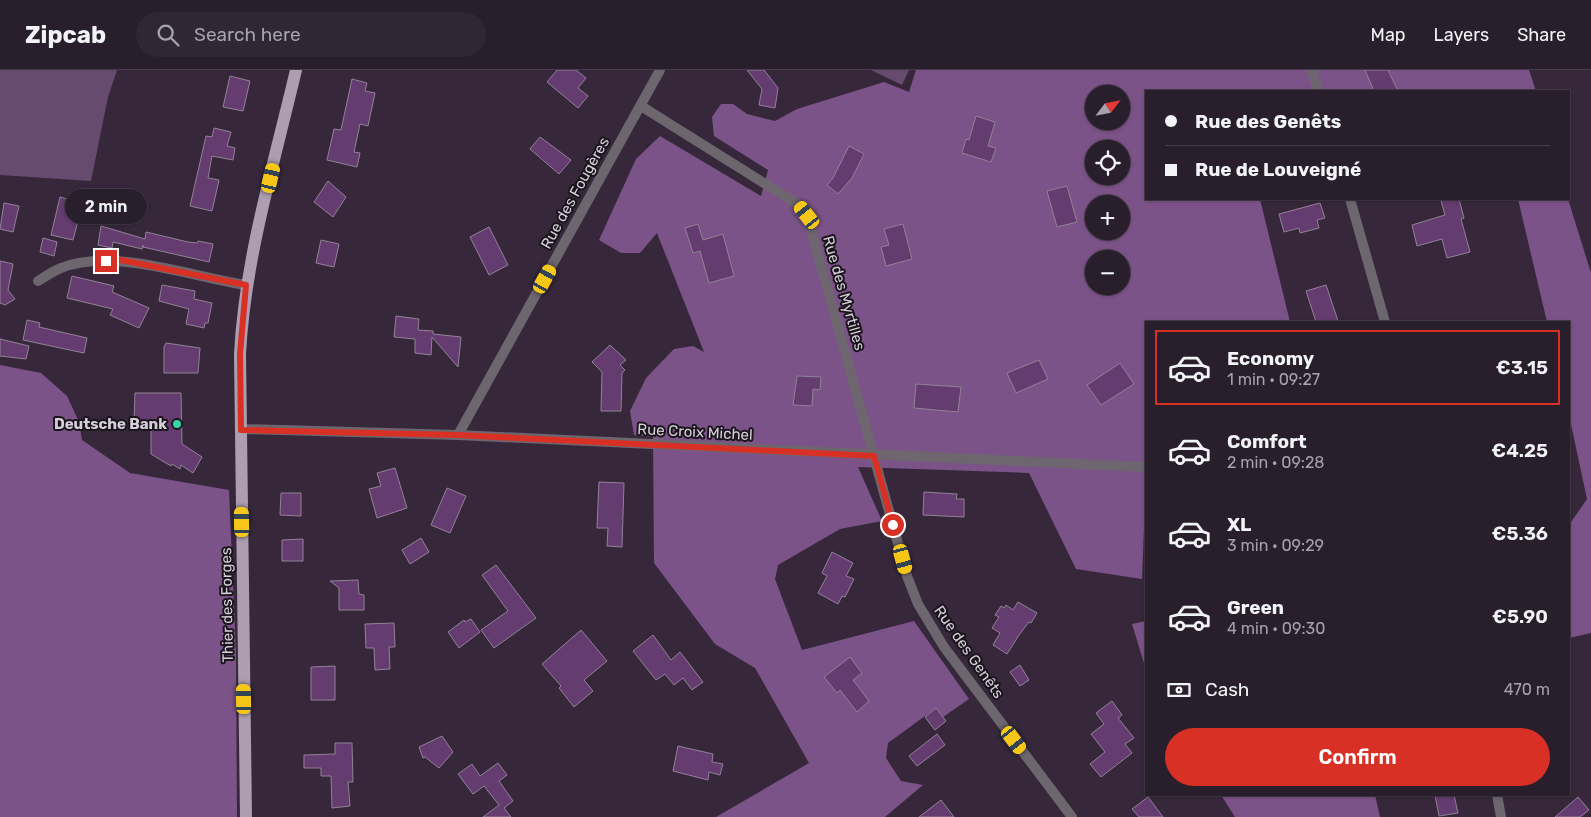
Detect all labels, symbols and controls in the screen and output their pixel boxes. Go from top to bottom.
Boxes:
search box [136,12,486,57]
text: Zipcab [25,21,106,49]
icon: search [154,21,182,49]
text: Search here [194,23,301,46]
text: Map [1371,24,1406,46]
text: Layers [1434,24,1489,46]
text: Share [1517,24,1566,46]
north arrow [1085,85,1130,130]
map controls [1085,85,1130,295]
text: Rue des Genêts [1195,110,1341,133]
street label: Rue des Fougères [537,134,613,252]
button: locate [1085,140,1130,185]
text: Rue de Louveigné [1195,158,1361,181]
car [260,162,281,194]
callout: 2 min [65,189,147,224]
button: + [1085,195,1130,240]
text: 2 min [85,197,127,216]
car [791,199,822,231]
street label: Rue des Myrtilles [819,234,869,353]
route end [95,250,117,272]
button: − [1085,250,1130,295]
car [531,262,558,296]
icon: car [1167,345,1212,390]
text: Economy [1227,347,1314,370]
text: €3.15 [1496,356,1548,379]
text: 1 min · 09:27 [1227,370,1320,389]
place label: Deutsche Bank [54,415,167,433]
marker: Deutsche Bank [171,418,183,430]
street label: Rue Croix Michel [637,420,753,444]
icon: car [1167,428,1212,473]
text: Comfort [1227,430,1307,453]
text: €4.25 [1491,439,1548,462]
text: 2 min · 09:28 [1227,453,1325,472]
car [234,507,249,537]
icon: car [1167,511,1212,556]
text: XL [1227,513,1251,536]
route start [882,514,904,536]
text: €5.36 [1492,522,1548,545]
text: 3 min · 09:29 [1227,536,1324,555]
car [891,543,914,575]
street label: Thier des Forges [217,547,237,663]
icon: car [1167,594,1212,639]
text: Green [1227,596,1284,619]
street label: Rue des Genêts [930,602,1008,702]
text: €5.90 [1492,605,1548,628]
text: 4 min · 09:30 [1227,619,1325,638]
icon: cash [1165,676,1193,704]
text: Cash [1205,678,1249,701]
text: 470 m [1504,680,1550,699]
car [236,684,251,714]
car [998,724,1029,756]
button: Confirm [1165,728,1550,786]

